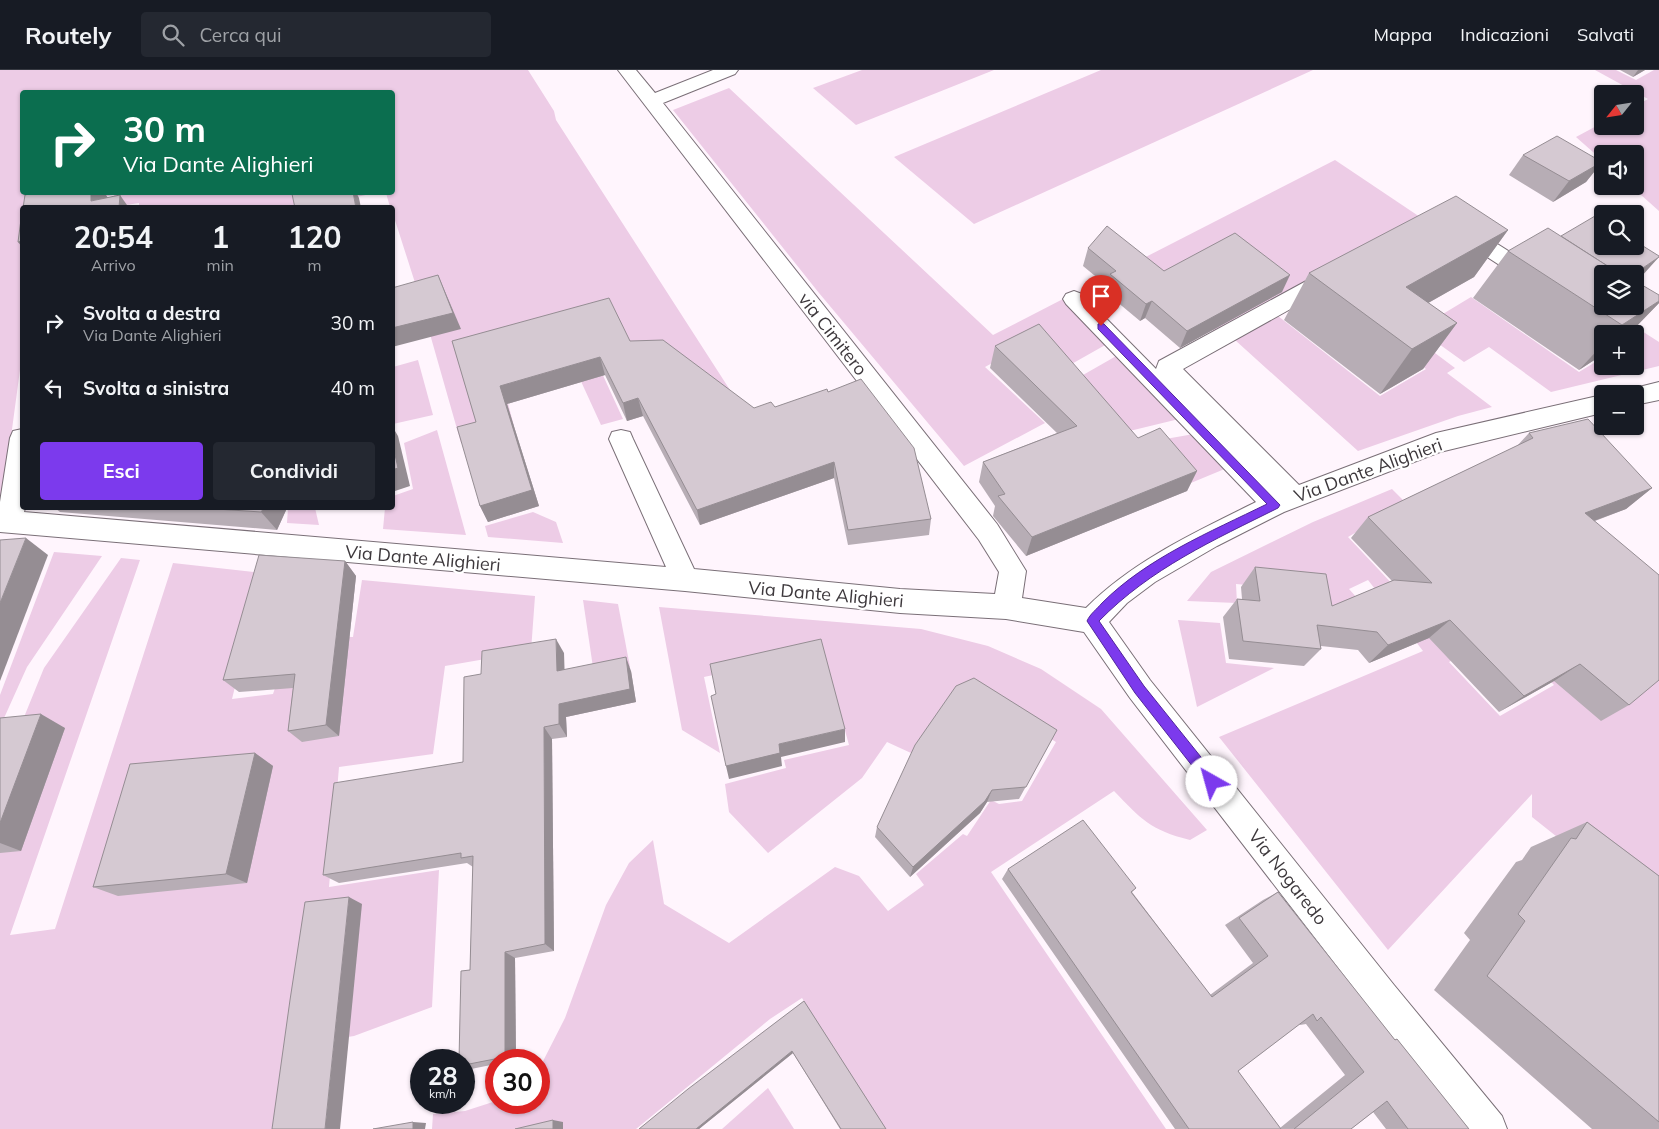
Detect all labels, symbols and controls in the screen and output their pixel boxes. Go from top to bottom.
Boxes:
search box [141,12,491,57]
text: Routely [25,20,111,50]
icon: search [159,21,187,49]
text: Cerca qui [199,23,282,47]
text: Mappa [1374,23,1432,46]
text: Indicazioni [1460,23,1549,46]
text: Salvati [1577,23,1634,46]
north arrow [1594,85,1644,135]
map controls [1594,85,1644,435]
text: 30 m [123,107,206,151]
icon: right [40,110,105,175]
button: sound [1594,145,1644,195]
text: Via Dante Alighieri [123,150,314,178]
button: search [1594,205,1644,255]
text: 20:54 [74,218,153,256]
text: 1 [211,218,229,256]
text: 120 [287,218,341,256]
text: Arrivo [91,255,136,275]
text: min [207,255,234,275]
text: m [307,255,321,275]
button: layers [1594,265,1644,315]
pin [1080,275,1122,326]
icon: arrive [1087,282,1115,310]
street label: via Cimitero [794,288,872,380]
text: Svolta a destra [83,301,221,325]
icon: right [40,309,68,337]
text: 30 m [331,311,375,335]
text: Via Dante Alighieri [83,325,222,345]
button: + [1594,325,1644,375]
icon: left [40,374,68,402]
text: Svolta a sinistra [83,376,229,400]
text: 40 m [331,376,375,400]
button: − [1594,385,1644,435]
street label: Via Dante Alighieri [1291,433,1445,507]
button: Esci [40,442,203,500]
button: Condividi [213,442,375,500]
street label: Via Dante Alighieri [344,540,502,576]
street label: Via Dante Alighieri [747,576,905,612]
position arrow [1185,755,1237,807]
street label: Via Nogaredo [1244,825,1332,929]
speed limit sign: 30 [485,1049,550,1114]
text: 28 [427,1060,458,1091]
text: km/h [429,1086,456,1101]

